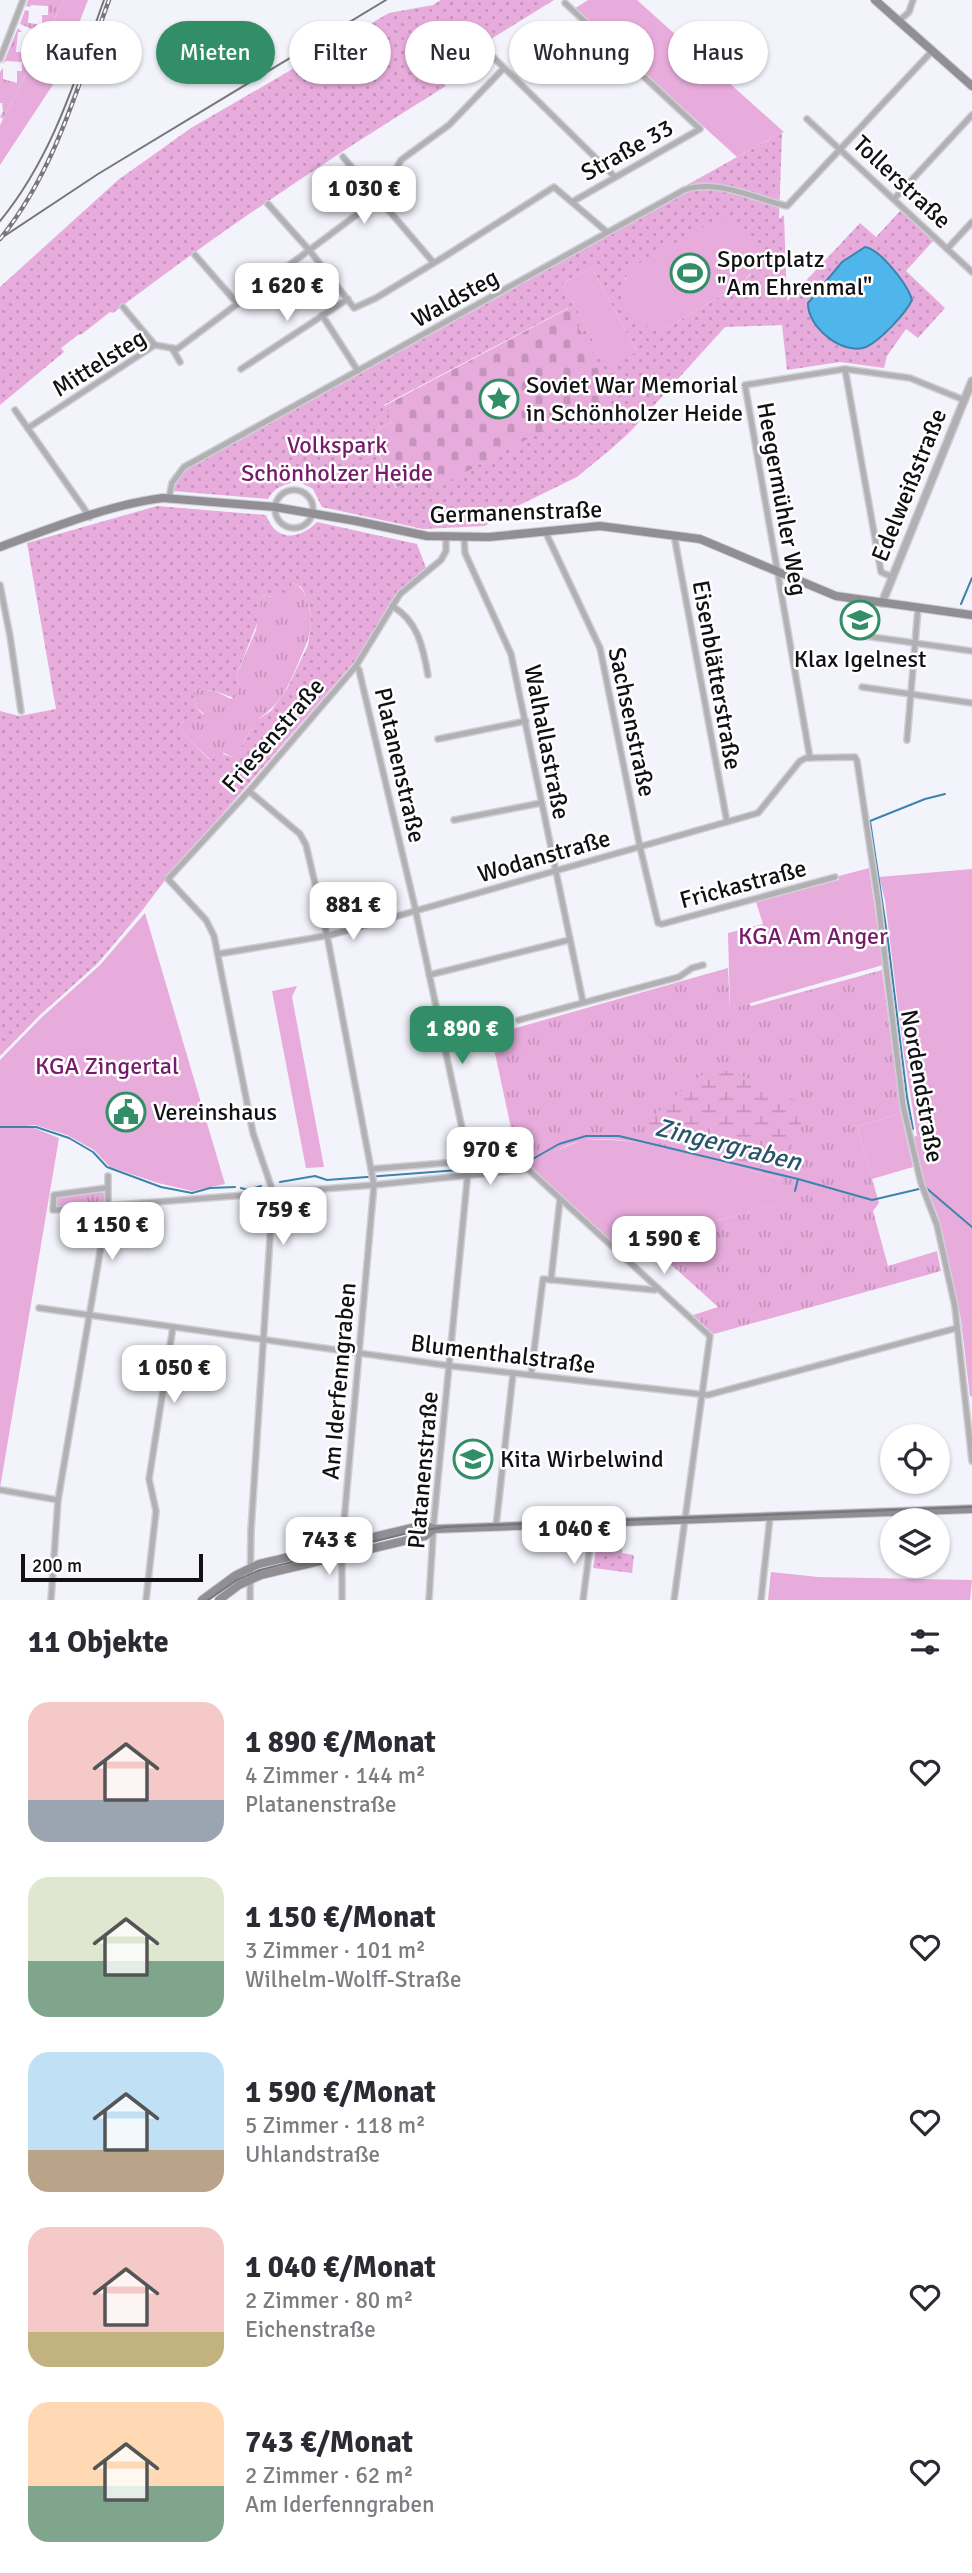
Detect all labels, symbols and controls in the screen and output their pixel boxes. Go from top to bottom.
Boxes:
chip: Kaufen [21,21,142,84]
chip: Mieten [156,21,275,84]
chip: Filter [289,21,391,84]
chip: Neu [405,21,495,84]
chip: Wohnung [509,21,654,84]
chip: Haus [668,21,768,84]
street label: Straße 33 [576,112,678,188]
street label: Tollerstraße [847,129,957,235]
pin: 1 030 € [299,166,429,226]
text: 1 030 € [328,174,400,203]
place label: Sportplatz "Am Ehrenmal" [717,244,872,302]
sports icon: Sportplatz "Am Ehrenmal" [669,252,711,294]
street label: Waldsteg [406,262,504,334]
pin: 1 620 € [222,264,352,323]
text: 1 620 € [251,271,323,300]
street label: Mittelsteg [47,323,151,403]
place label: Soviet War Memorial in Schönholzer Heide [526,370,743,428]
place icon: Soviet War Memorial in Schönholzer Heide [478,378,520,420]
street label: Heegermühler Weg [750,400,814,598]
street label: Edelweißstraße [865,404,953,566]
park label: Volkspark Schönholzer Heide [241,430,433,488]
street label: Germanenstraße [429,494,603,530]
street label: Eisenblätterstraße [686,578,748,772]
school or university icon: Klax Igelnest [839,599,881,641]
street label: Sachsenstraße [602,644,662,800]
place label: Klax Igelnest [794,644,926,674]
street label: Walhallastraße [517,662,577,822]
street label: Friesenstraße [215,672,331,798]
street label: Platanenstraße [368,685,432,845]
street label: Wodanstraße [474,823,614,889]
street label: Frickastraße [676,853,810,915]
pin: 881 € [304,883,402,942]
text: 881 € [326,890,380,919]
park label: KGA Am Anger [738,921,888,951]
pin: 1 890 € [397,1006,527,1066]
street label: Nordendstraße [894,1007,950,1165]
text: 1 890 € [426,1014,498,1043]
park label: KGA Zingertal [35,1051,179,1081]
public building icon: Vereinshaus [105,1091,147,1133]
place label: Vereinshaus [153,1097,277,1127]
water label: Zingergraben [652,1111,805,1179]
pin: 970 € [441,1128,539,1187]
text: 970 € [463,1135,517,1164]
pin: 759 € [234,1188,332,1247]
text: 759 € [256,1195,310,1224]
pin: 1 150 € [47,1202,177,1262]
text: 1 150 € [76,1210,148,1239]
pin: 1 590 € [599,1216,729,1276]
text: 1 590 € [628,1224,700,1253]
street label: Am Iderfenngraben [315,1281,363,1481]
street label: Blumenthalstraße [409,1328,597,1380]
pin: 1 050 € [109,1346,239,1405]
text: 1 050 € [138,1353,210,1382]
street label: Platanenstraße [401,1390,445,1550]
map controls [880,1424,950,1578]
button: locate [880,1424,950,1494]
school or university icon: Kita Wirbelwind [452,1438,494,1480]
place label: Kita Wirbelwind [500,1444,664,1474]
pin: 1 040 € [509,1506,639,1566]
button: layers [880,1508,950,1578]
text: 1 040 € [538,1514,610,1543]
pin: 743 € [280,1518,378,1577]
text: 743 € [302,1525,356,1554]
scale bar [21,1551,203,1583]
text: 200 m [32,1554,82,1578]
icon: filters [906,1623,944,1661]
text: 11 Objekte [28,1624,169,1661]
text: 1 890 €/Monat [245,1724,436,1761]
icon: home [84,1730,168,1814]
icon: heart [906,1753,944,1791]
text: 4 Zimmer · 144 m² [245,1761,426,1790]
text: Platanenstraße [245,1790,397,1819]
text: 1 150 €/Monat [245,1899,436,1936]
icon: home [84,1905,168,1989]
icon: heart [906,1928,944,1966]
text: 3 Zimmer · 101 m² [245,1936,426,1965]
text: Wilhelm-Wolff-Straße [245,1965,461,1994]
text: 1 590 €/Monat [245,2074,436,2111]
icon: home [84,2080,168,2164]
icon: heart [906,2103,944,2141]
text: 5 Zimmer · 118 m² [245,2111,426,2140]
text: Uhlandstraße [245,2140,380,2169]
text: 1 040 €/Monat [245,2249,436,2286]
icon: home [84,2255,168,2339]
icon: heart [906,2278,944,2316]
text: 2 Zimmer · 80 m² [245,2286,413,2315]
text: Eichenstraße [245,2315,376,2344]
text: 743 €/Monat [245,2424,413,2461]
icon: home [84,2430,168,2514]
icon: heart [906,2453,944,2491]
text: 2 Zimmer · 62 m² [245,2461,413,2490]
text: Am Iderfenngraben [245,2490,434,2519]

